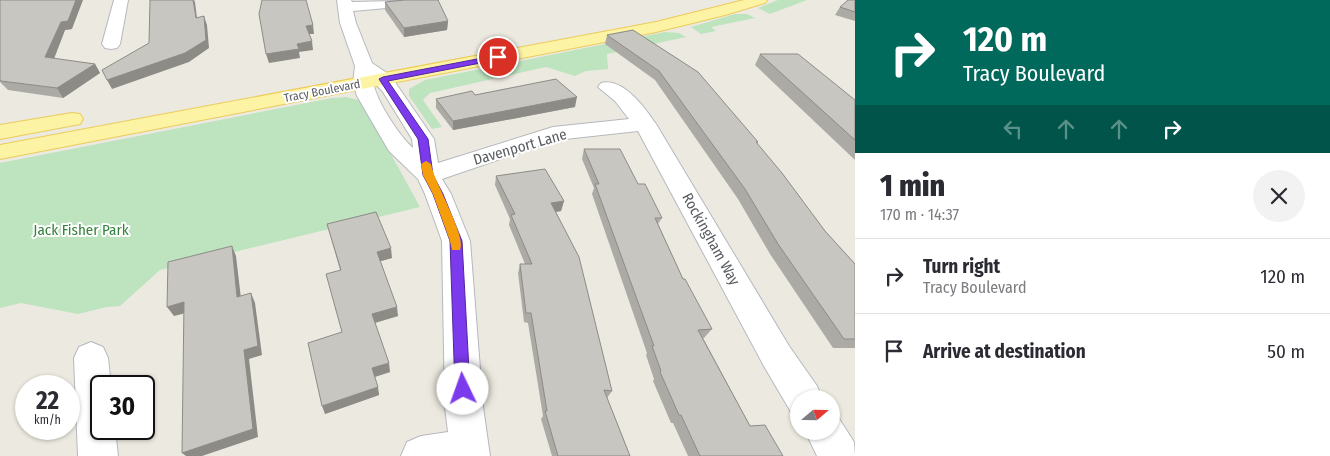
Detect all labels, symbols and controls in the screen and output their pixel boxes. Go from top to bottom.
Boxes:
text: 120 m [963,18,1047,60]
icon: right [880,20,945,85]
pin [477,36,519,78]
icon: arrive [484,43,512,71]
text: Tracy Boulevard [963,60,1105,87]
street label: Tracy Boulevard [283,77,361,105]
icon: left [999,115,1027,143]
icon: ahead [1052,115,1080,143]
icon: ahead [1105,115,1133,143]
icon: right [1158,115,1186,143]
street label: Davenport Lane [471,125,569,169]
text: 1 min [880,168,945,204]
button: close [1253,170,1305,222]
street label: Rockingham Way [678,190,744,289]
text: 170 m · 14:37 [880,205,959,224]
park label: Jack Fisher Park [33,221,129,239]
text: Turn right [923,255,1000,278]
icon: right [880,262,908,290]
text: 120 m [1260,265,1305,288]
text: Tracy Boulevard [923,278,1027,297]
icon: arrive [880,337,908,365]
text: Arrive at destination [923,340,1086,363]
text: 50 m [1267,340,1305,363]
position arrow [436,362,488,414]
speed limit sign: 30 [90,375,155,440]
text: 22 [36,386,59,416]
north arrow [790,390,840,440]
map controls [790,390,840,440]
text: km/h [34,413,61,427]

